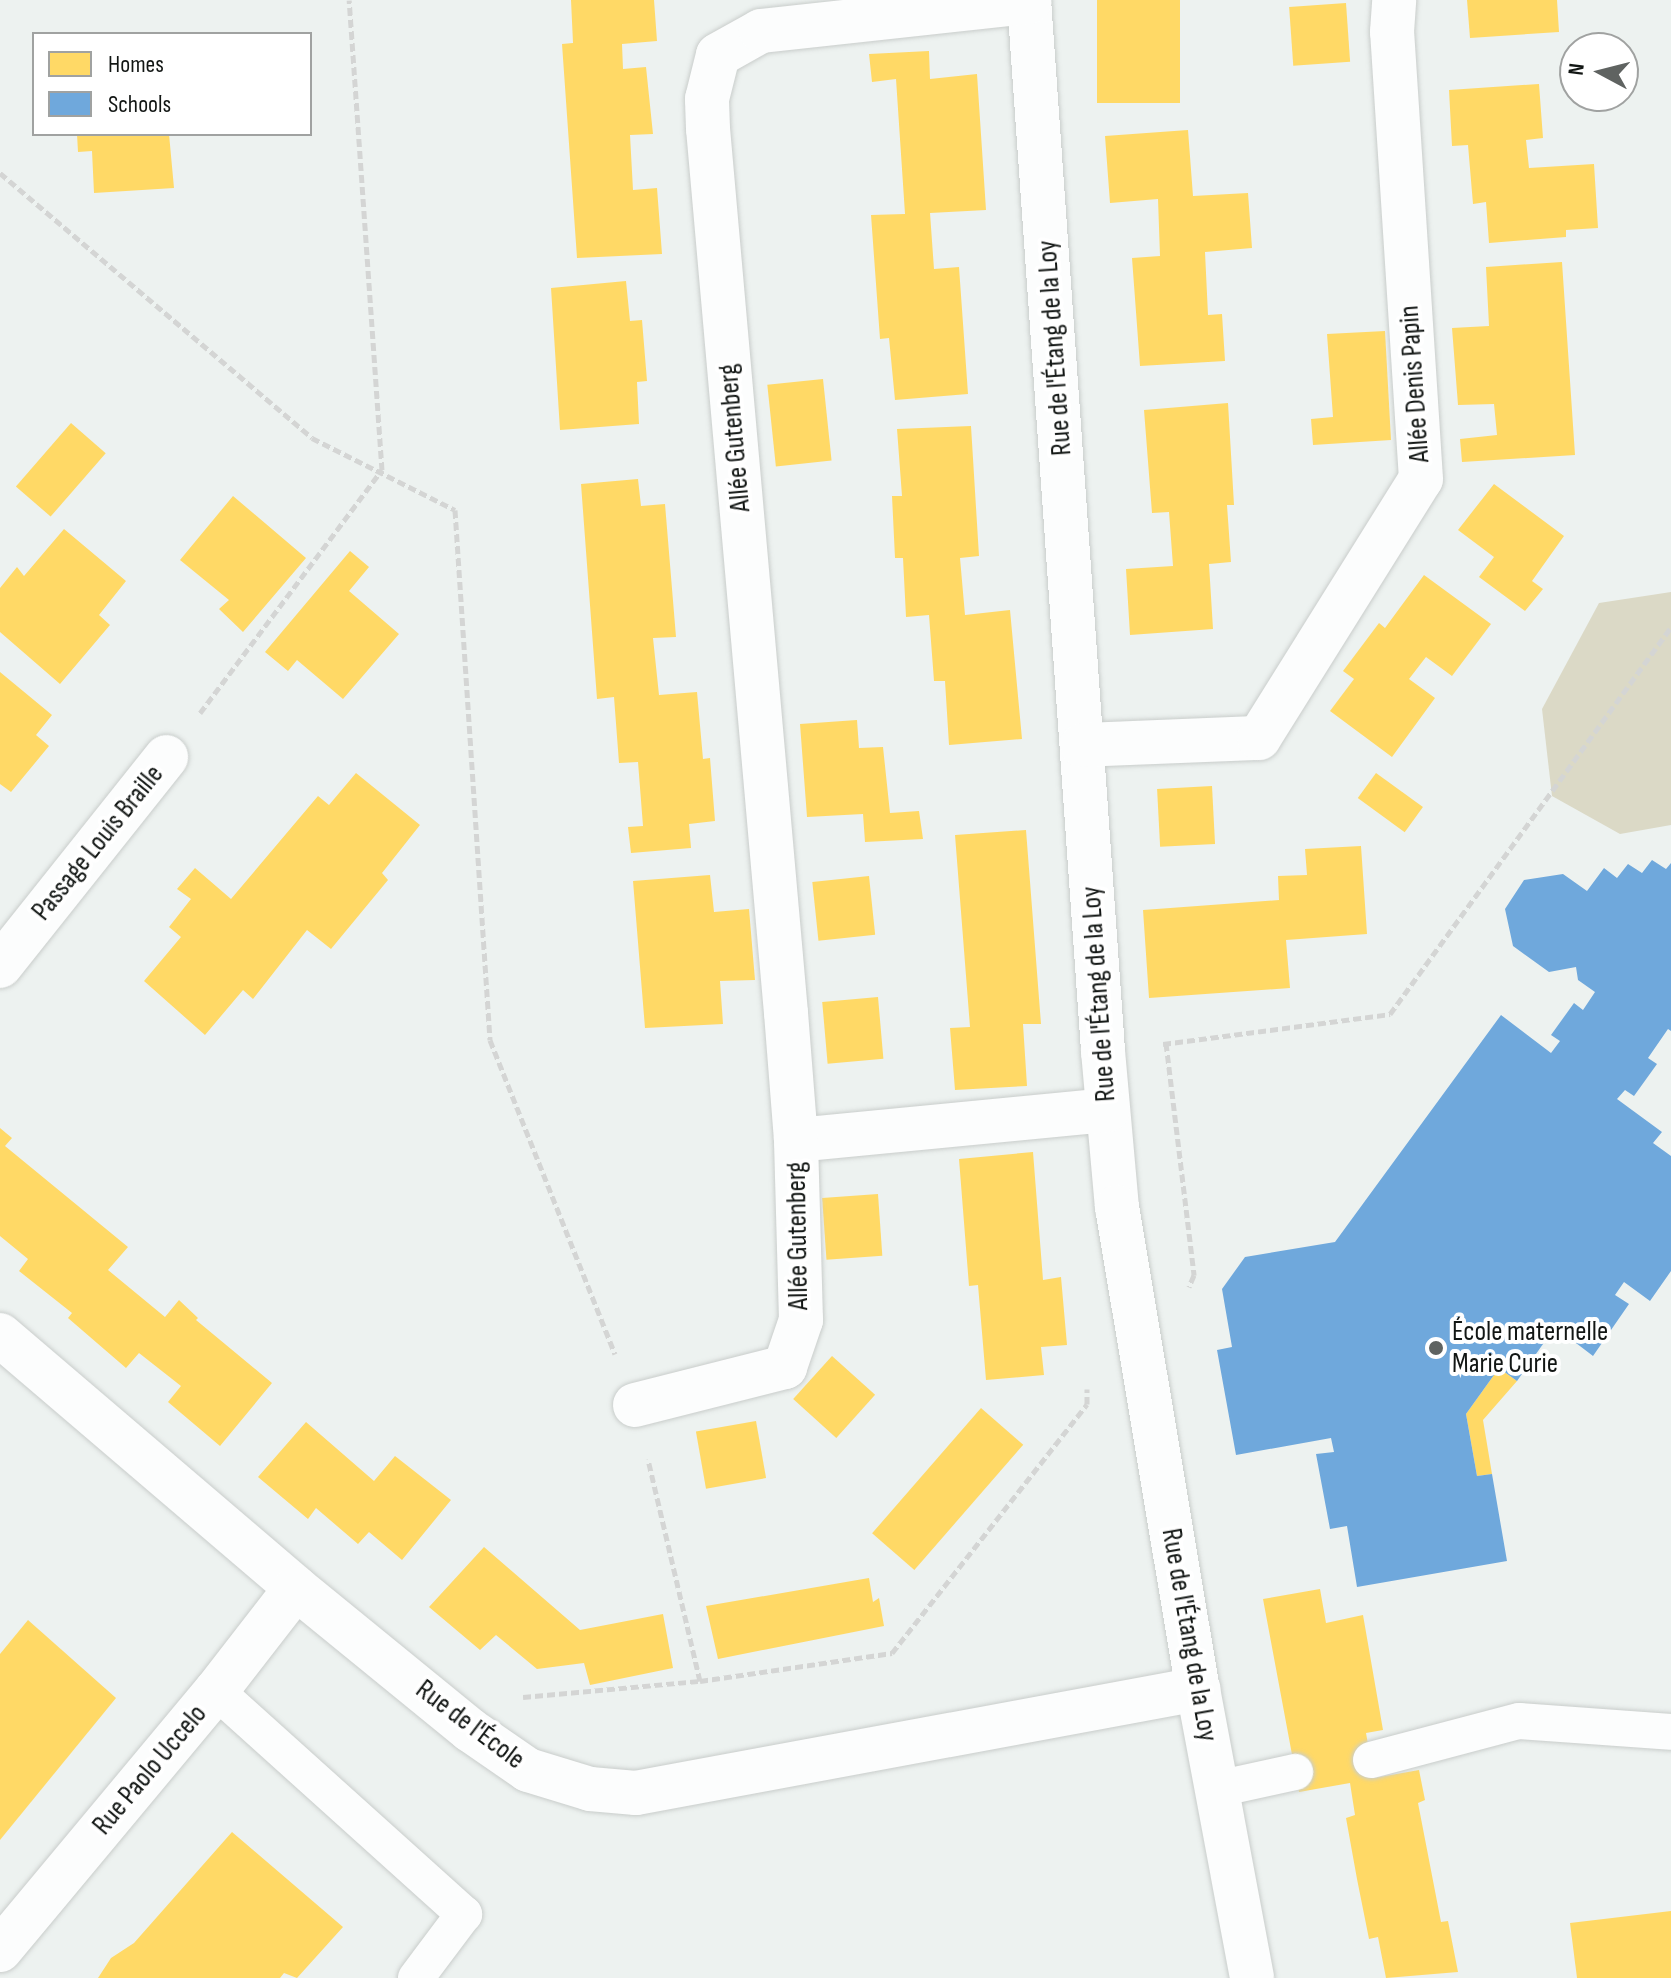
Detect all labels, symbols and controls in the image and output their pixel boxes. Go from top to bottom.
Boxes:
legend [32,32,312,136]
north arrow [1559,32,1639,112]
text: Homes [108,50,164,79]
text: N [1563,62,1591,77]
text: Schools [108,90,171,119]
street label: Rue de l'Étang de la Loy [1031,239,1079,457]
street label: Allée Denis Papin [1393,304,1437,464]
street label: Allée Gutenberg [712,363,758,513]
street label: Passage Louis Braille [25,758,171,928]
street label: Rue de l'Étang de la Loy [1075,885,1123,1103]
street label: Allée Gutenberg [780,1162,816,1310]
place label: École maternelle Marie Curie [1452,1315,1608,1381]
marker: École maternelle Marie Curie [1427,1339,1445,1357]
street label: Rue de l'Étang de la Loy [1154,1526,1224,1744]
street label: Rue de l'École [409,1673,531,1777]
street label: Rue Paolo Uccelo [86,1698,214,1842]

